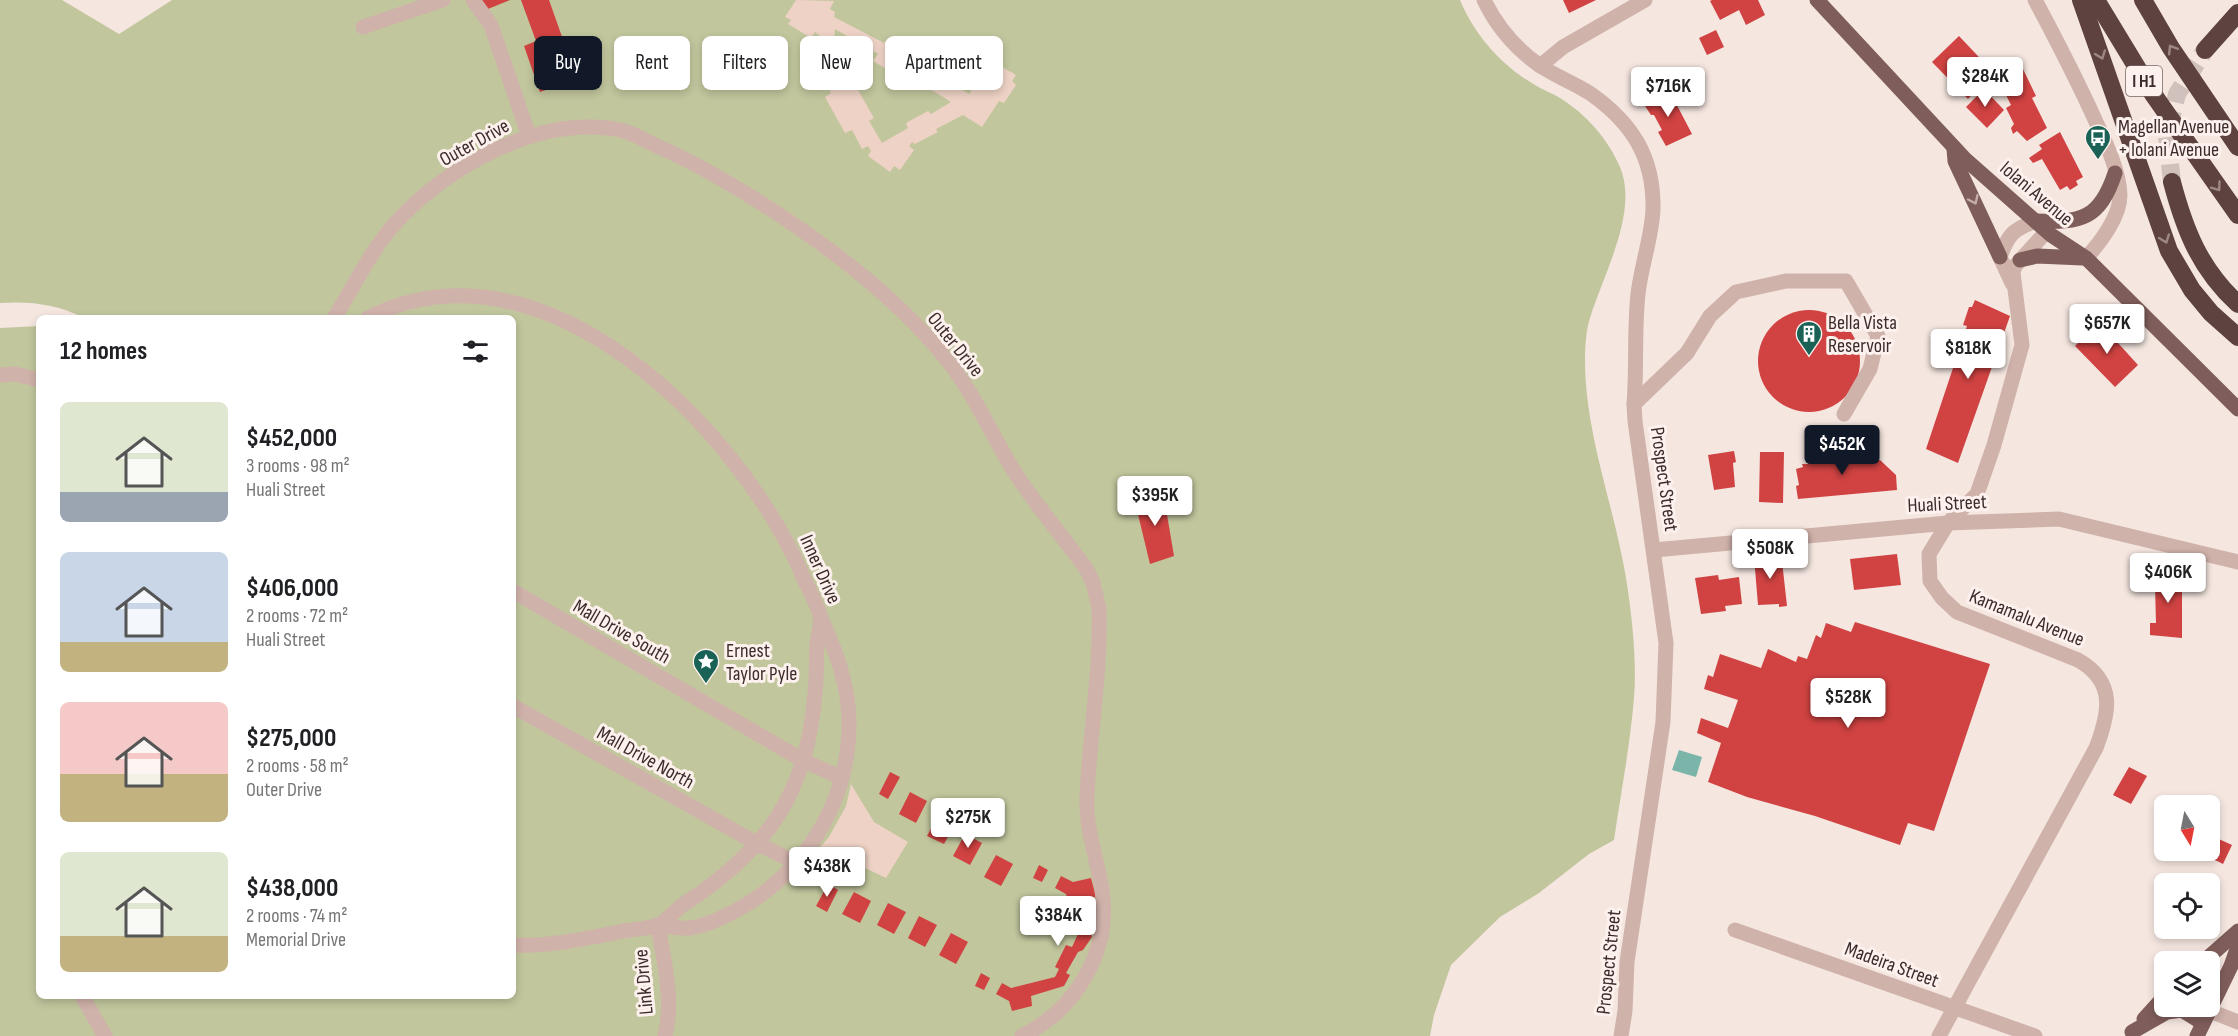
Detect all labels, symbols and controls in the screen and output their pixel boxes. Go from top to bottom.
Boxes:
chip: Buy [534,36,602,90]
chip: Rent [614,36,690,90]
chip: Filters [702,36,788,90]
chip: New [800,36,873,90]
chip: Apartment [885,36,1003,90]
one-way arrow [2168,44,2179,55]
one-way arrow [2094,49,2107,60]
pin: $284K [1943,57,2027,108]
text: $284K [1961,64,2009,88]
road number: I H1 [2126,66,2162,96]
pin: $716K [1626,67,1710,118]
text: $716K [1645,74,1691,98]
street label: Outer Drive [435,114,514,172]
place label: Magellan Avenue + Iolani Avenue [2118,115,2229,162]
bus stop icon: Magellan Avenue + Iolani Avenue [2083,123,2113,161]
street label: Iolani Avenue [1995,156,2078,231]
one-way arrow [2210,180,2221,191]
one-way arrow [1966,194,1978,205]
one-way arrow [2158,233,2171,244]
pin: $657K [2065,304,2149,355]
street label: Outer Drive [922,308,988,382]
place label: Bella Vista Reservoir [1828,311,1897,358]
text: $657K [2083,311,2131,335]
building icon: Bella Vista Reservoir [1794,319,1824,357]
pin: $818K [1926,329,2010,380]
icon: filters [459,335,492,368]
text: 12 homes [60,336,147,367]
text: $818K [1945,336,1991,360]
text: $452,000 [246,423,337,454]
street label: Prospect Street [1645,425,1683,533]
pin: $452K [1800,425,1884,476]
icon: home [108,426,180,498]
text: $452K [1819,432,1865,456]
text: 3 rooms · 98 m² [246,454,350,478]
pin: $395K [1113,476,1197,527]
text: Huali Street [246,478,325,502]
text: $395K [1131,483,1179,507]
street label: Huali Street [1907,490,1987,518]
pin: $508K [1728,529,1812,580]
street label: Inner Drive [794,531,846,608]
text: $508K [1746,536,1794,560]
pin: $406K [2126,553,2210,604]
text: $406K [2144,560,2192,584]
text: $406,000 [246,573,339,604]
icon: home [108,576,180,648]
street label: Kamamalu Avenue [1966,584,2088,652]
street label: Mall Drive South [569,594,674,669]
text: 2 rooms · 72 m² [246,604,348,628]
text: Huali Street [246,628,325,652]
place label: Ernest Taylor Pyle [726,639,797,686]
place icon: Ernest Taylor Pyle [691,647,721,685]
pin: $528K [1806,678,1890,729]
text: $528K [1824,685,1872,709]
street label: Mall Drive North [593,721,698,794]
text: $275,000 [246,723,336,754]
icon: home [108,726,180,798]
text: 2 rooms · 58 m² [246,754,349,778]
text: Outer Drive [246,778,322,802]
north arrow [2154,795,2220,861]
map controls [2154,795,2220,1017]
pin: $275K [926,798,1010,849]
text: $275K [945,805,991,829]
pin: $438K [785,847,869,898]
text: $438K [803,854,851,878]
text: $438,000 [246,873,338,904]
button: locate [2154,873,2220,939]
icon: home [108,876,180,948]
pin: $384K [1016,896,1100,947]
text: $384K [1034,903,1082,927]
text: 2 rooms · 74 m² [246,904,347,928]
street label: Prospect Street [1592,909,1626,1016]
text: Memorial Drive [246,928,346,952]
street label: Madeira Street [1841,937,1942,993]
street label: Link Drive [629,948,659,1016]
button: layers [2154,951,2220,1017]

